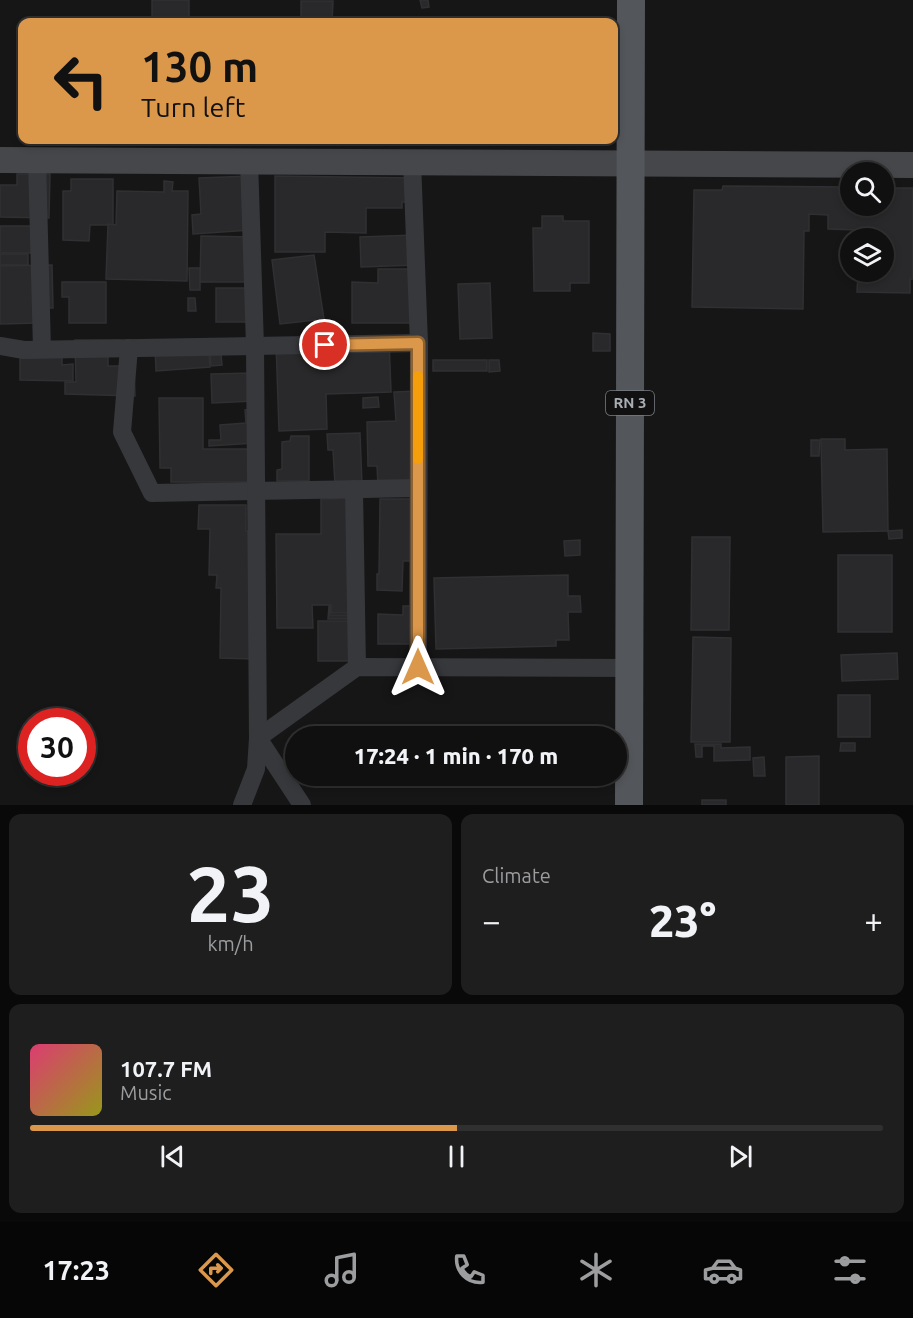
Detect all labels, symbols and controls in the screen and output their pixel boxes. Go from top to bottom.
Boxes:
icon: left [42,42,120,120]
text: 130 m [141,43,258,90]
text: Turn left [141,92,245,122]
map controls [840,162,894,282]
button: search [840,162,894,216]
button: layers [840,228,894,282]
pin [299,319,350,370]
icon: arrive [308,328,341,361]
road number: RN 3 [606,391,654,415]
position arrow [386,635,450,699]
speed limit sign: 30 [18,708,96,786]
text: 17:24 · 1 min · 170 m [354,743,558,768]
text: 23 [187,849,274,937]
text: Climate [482,864,551,887]
text: 23° [649,895,716,946]
text: − [482,902,501,939]
text: + [864,902,883,939]
text: km/h [207,932,254,955]
text: 107.7 FM [120,1056,212,1081]
text: Music [120,1081,172,1104]
icon: previous [156,1140,189,1173]
icon: pause [440,1140,473,1173]
icon: next [724,1140,757,1173]
icon: directions [195,1249,237,1291]
icon: music [321,1249,363,1291]
icon: phone [448,1249,490,1291]
icon: climate [575,1249,617,1291]
icon: car [702,1249,744,1291]
icon: filters [829,1249,871,1291]
text: 17:23 [42,1255,110,1285]

